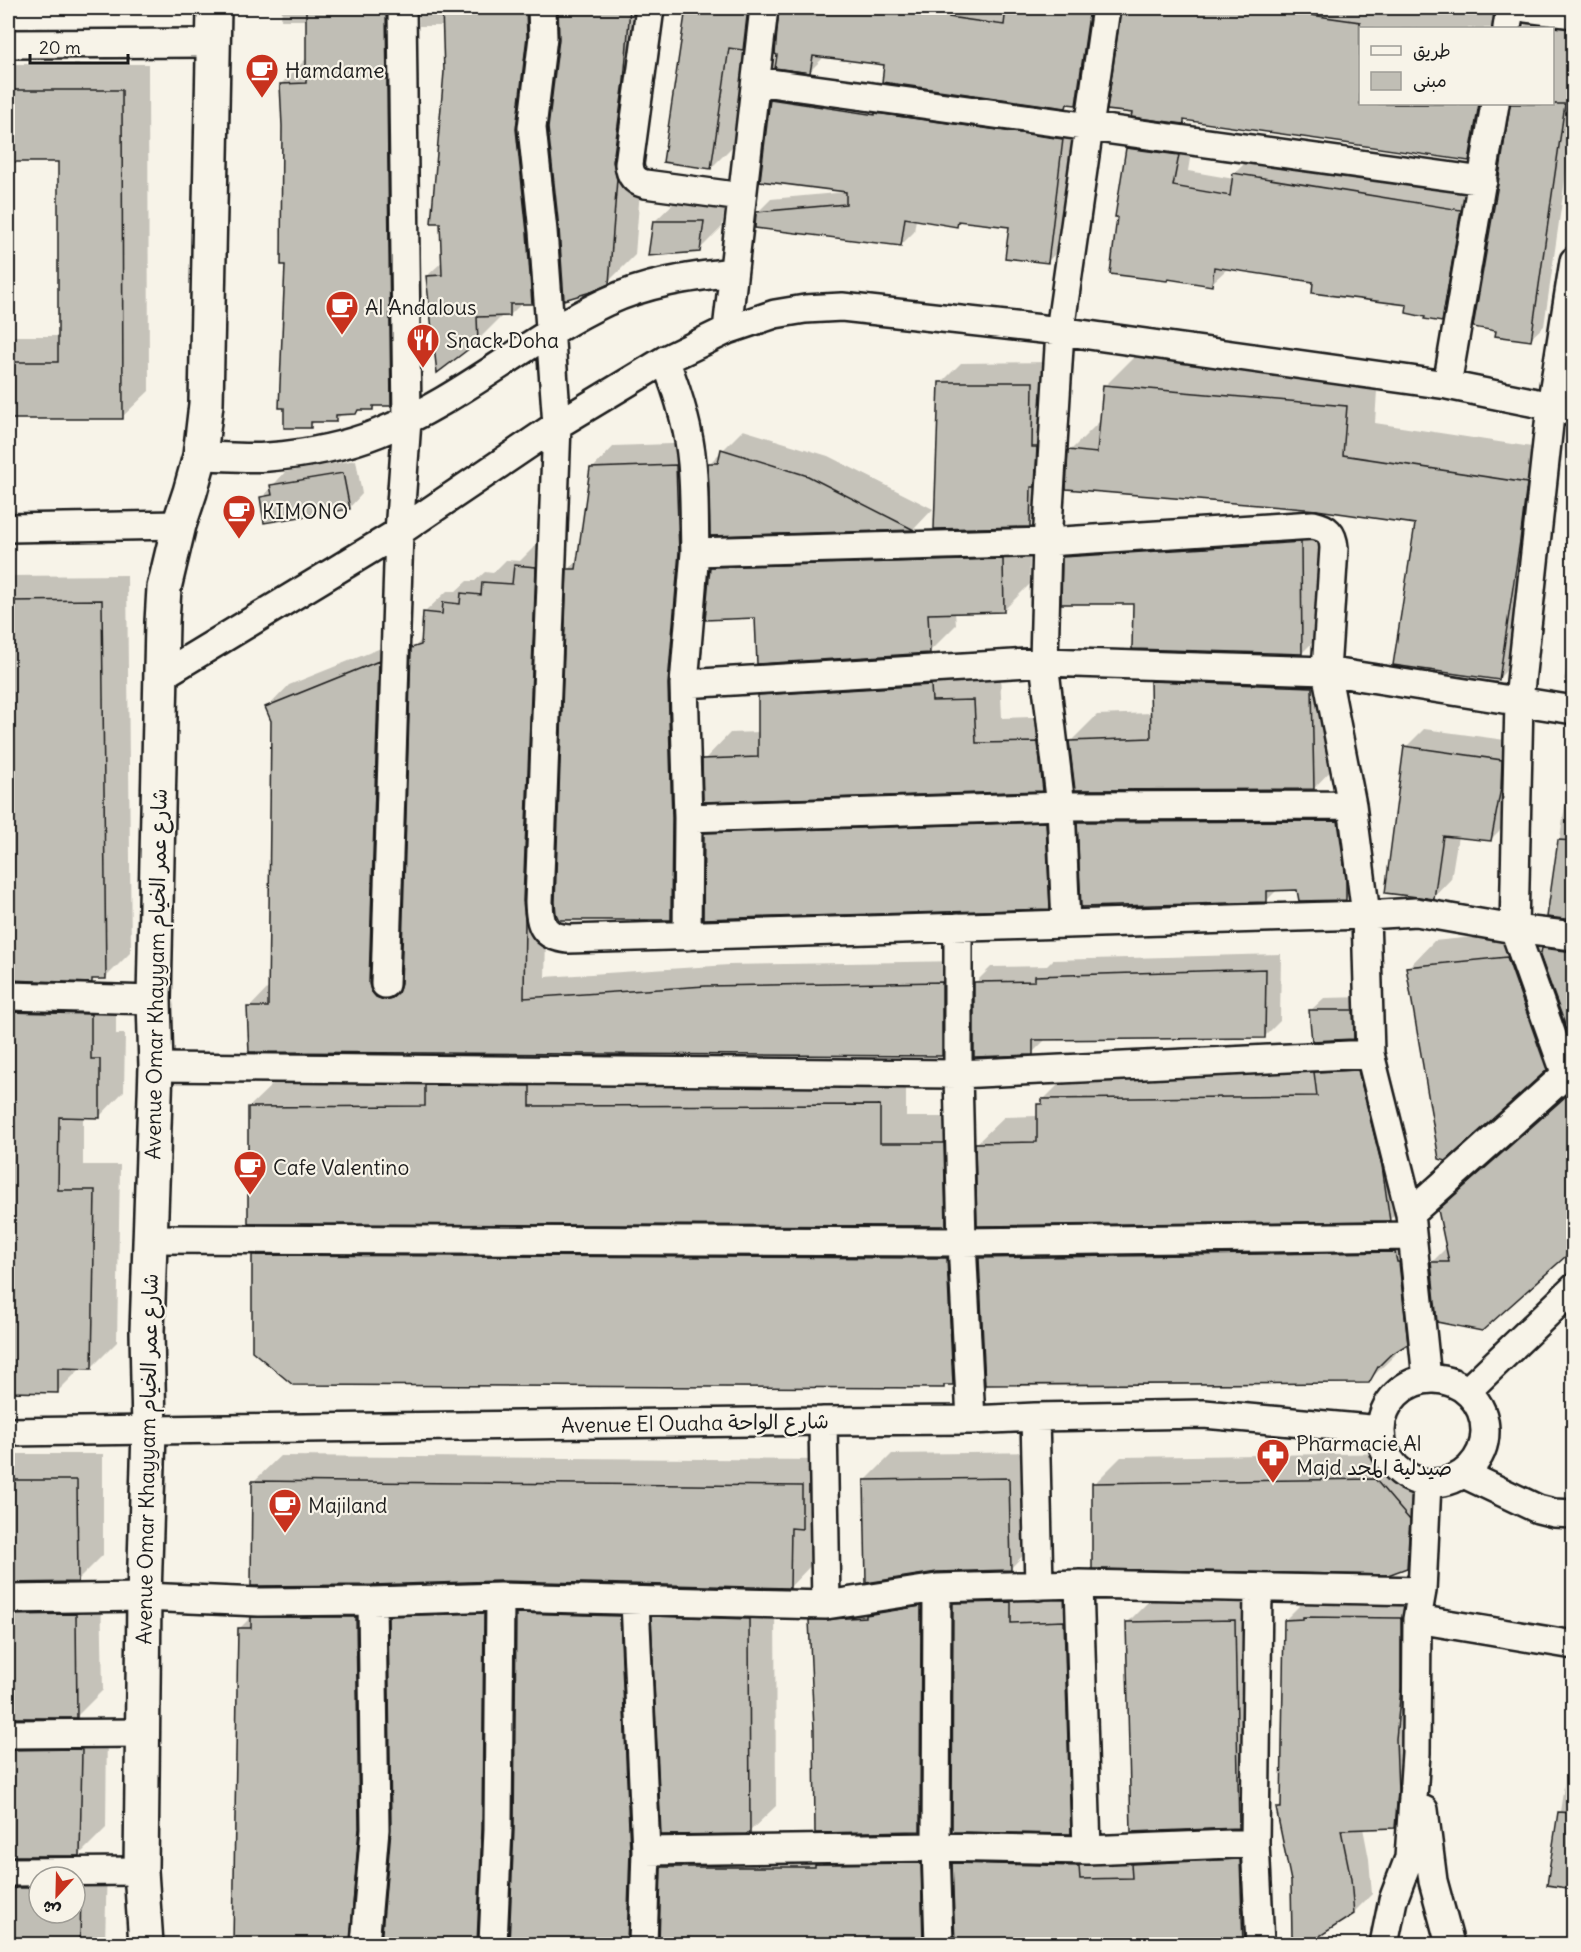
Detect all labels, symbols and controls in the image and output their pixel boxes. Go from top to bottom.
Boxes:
scale bar [30,27,128,65]
legend [1359,27,1554,105]
text: 20 m [39,36,81,59]
text: طريق [1413,39,1451,62]
cafe icon: Hamdame [244,52,280,99]
place label: Hamdame [285,57,385,84]
text: مبنى [1413,69,1447,92]
cafe icon: Al Andalous [324,289,360,336]
place label: Al Andalous [365,294,477,321]
restaurant icon: Snack Doha [405,322,441,369]
place label: Snack Doha [446,327,559,354]
cafe icon: KIMONO [221,493,257,540]
place label: KIMONO [262,498,348,525]
street label: Avenue Omar Khayyam شارع عمر الخيام [139,788,176,1160]
cafe icon: Cafe Valentino [232,1149,268,1196]
place label: Cafe Valentino [273,1154,409,1181]
street label: Avenue Omar Khayyam شارع عمر الخيام [130,1273,167,1645]
street label: Avenue El Ouaha شارع الواحة [561,1407,829,1441]
place label: Pharmacie Al Majd صيدلية المجد [1296,1430,1452,1481]
pharmacy icon: Pharmacie Al Majd صيدلية المجد [1255,1437,1291,1484]
cafe icon: Majiland [267,1487,303,1534]
place label: Majiland [308,1492,387,1519]
north arrow [27,1865,87,1925]
text: ش [39,1896,63,1921]

